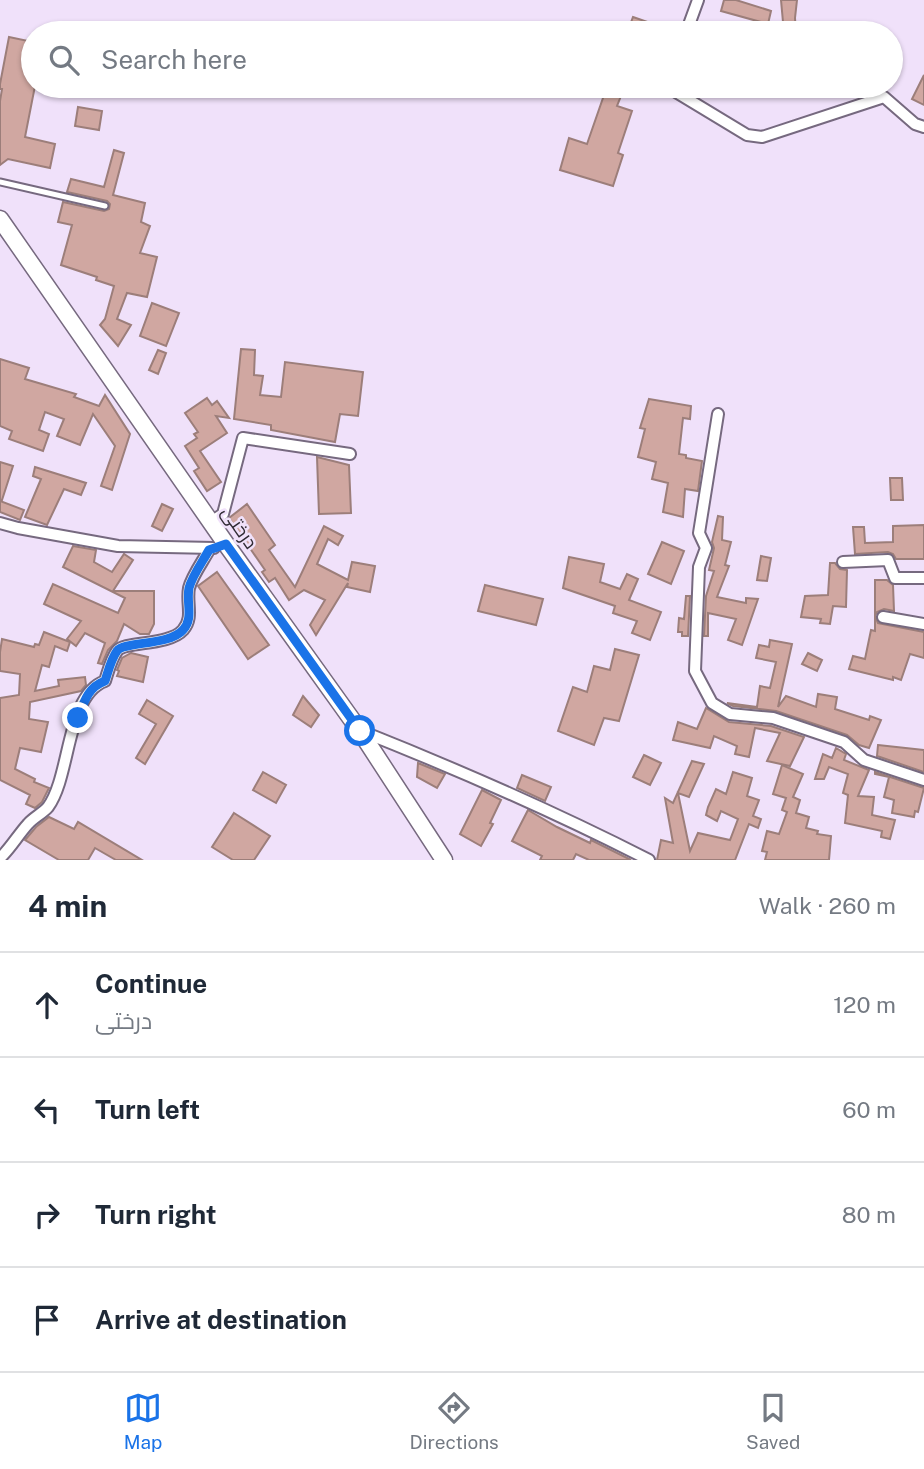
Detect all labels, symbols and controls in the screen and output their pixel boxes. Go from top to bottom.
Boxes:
search box [21,21,903,98]
icon: search [45,41,83,79]
text: Search here [101,44,247,75]
street label: درختی [217,501,263,553]
route end [62,702,93,733]
route start [344,715,375,746]
text: 4 min [28,888,107,924]
text: Walk · 260 m [759,892,896,919]
text: Continue [95,968,207,999]
icon: ahead [28,986,66,1024]
text: 120 m [833,991,896,1018]
text: درختی [95,1007,152,1034]
icon: left [28,1091,66,1129]
text: Turn left [95,1094,200,1125]
text: 60 m [842,1096,896,1123]
icon: right [28,1196,66,1234]
text: Turn right [95,1199,217,1230]
text: 80 m [842,1201,896,1228]
icon: arrive [28,1301,66,1339]
text: Arrive at destination [95,1304,347,1335]
tab: Map [124,1389,162,1453]
tab: Directions [409,1389,499,1453]
tab: Saved [746,1389,800,1453]

